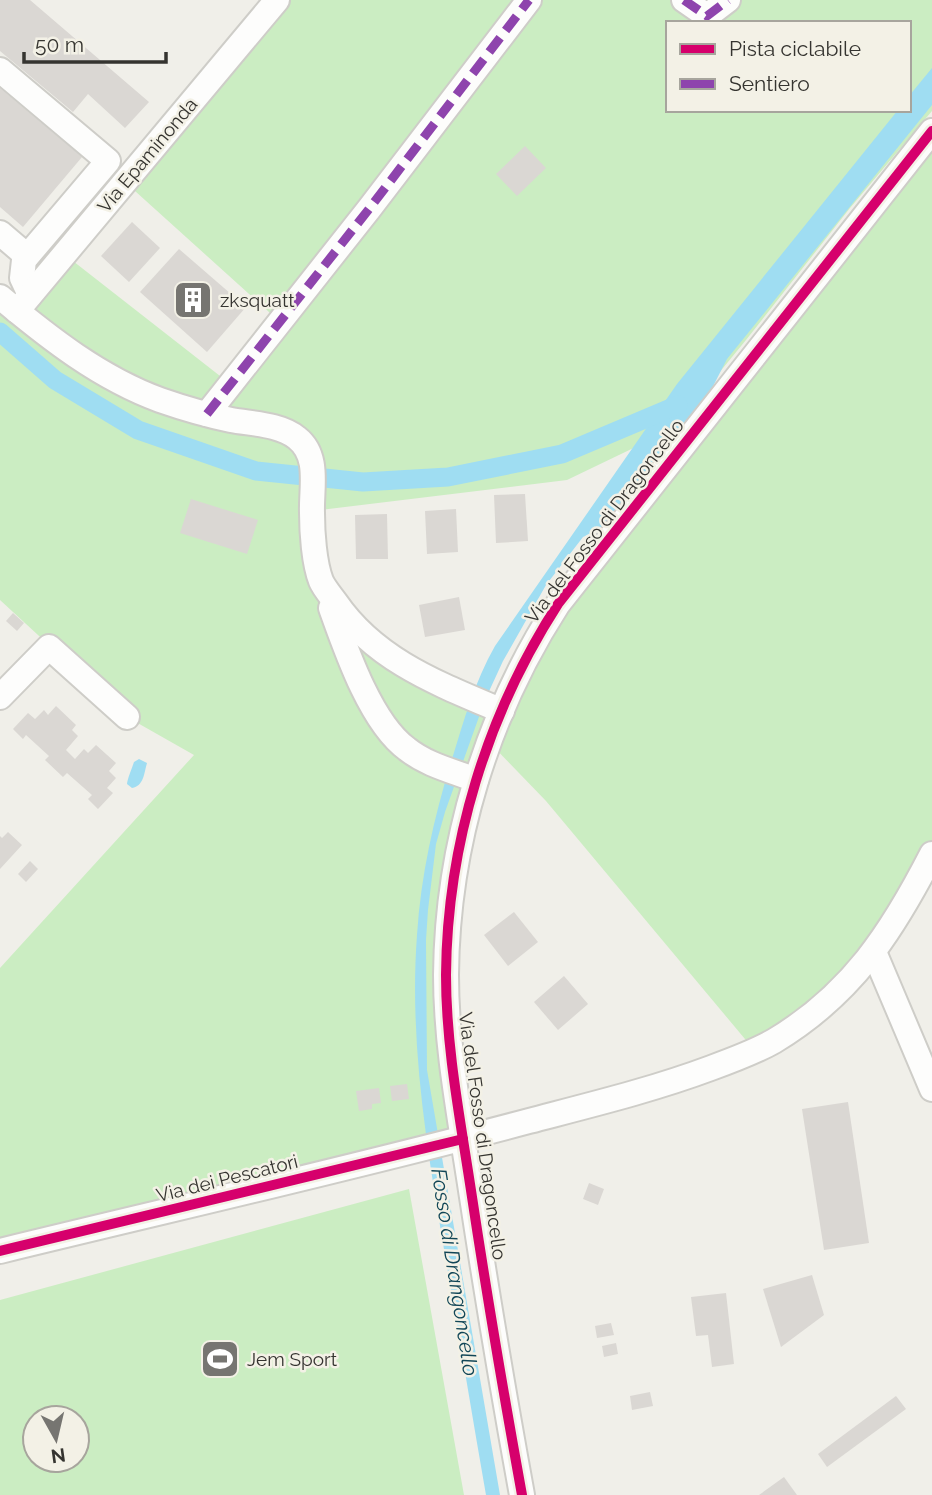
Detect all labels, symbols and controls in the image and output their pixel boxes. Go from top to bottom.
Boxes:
scale bar [24,21,166,65]
legend [666,21,911,112]
text: 50 m [35,32,84,57]
text: Pista ciclabile [729,36,861,61]
text: Sentiero [729,71,810,96]
street label: Via Epaminonda [93,93,201,217]
building icon: zksquatt [172,279,214,321]
place label: zksquatt [220,289,295,311]
street label: Via del Fosso di Dragoncello [520,415,688,627]
street label: Via del Fosso di Dragoncello [455,1011,511,1261]
street label: Via dei Pescatori [154,1150,300,1206]
water label: Fosso di Drangoncello [426,1166,484,1378]
sports icon: Jem Sport [199,1338,241,1380]
place label: Jem Sport [247,1348,338,1370]
north arrow [21,1404,91,1474]
text: N [50,1444,67,1468]

